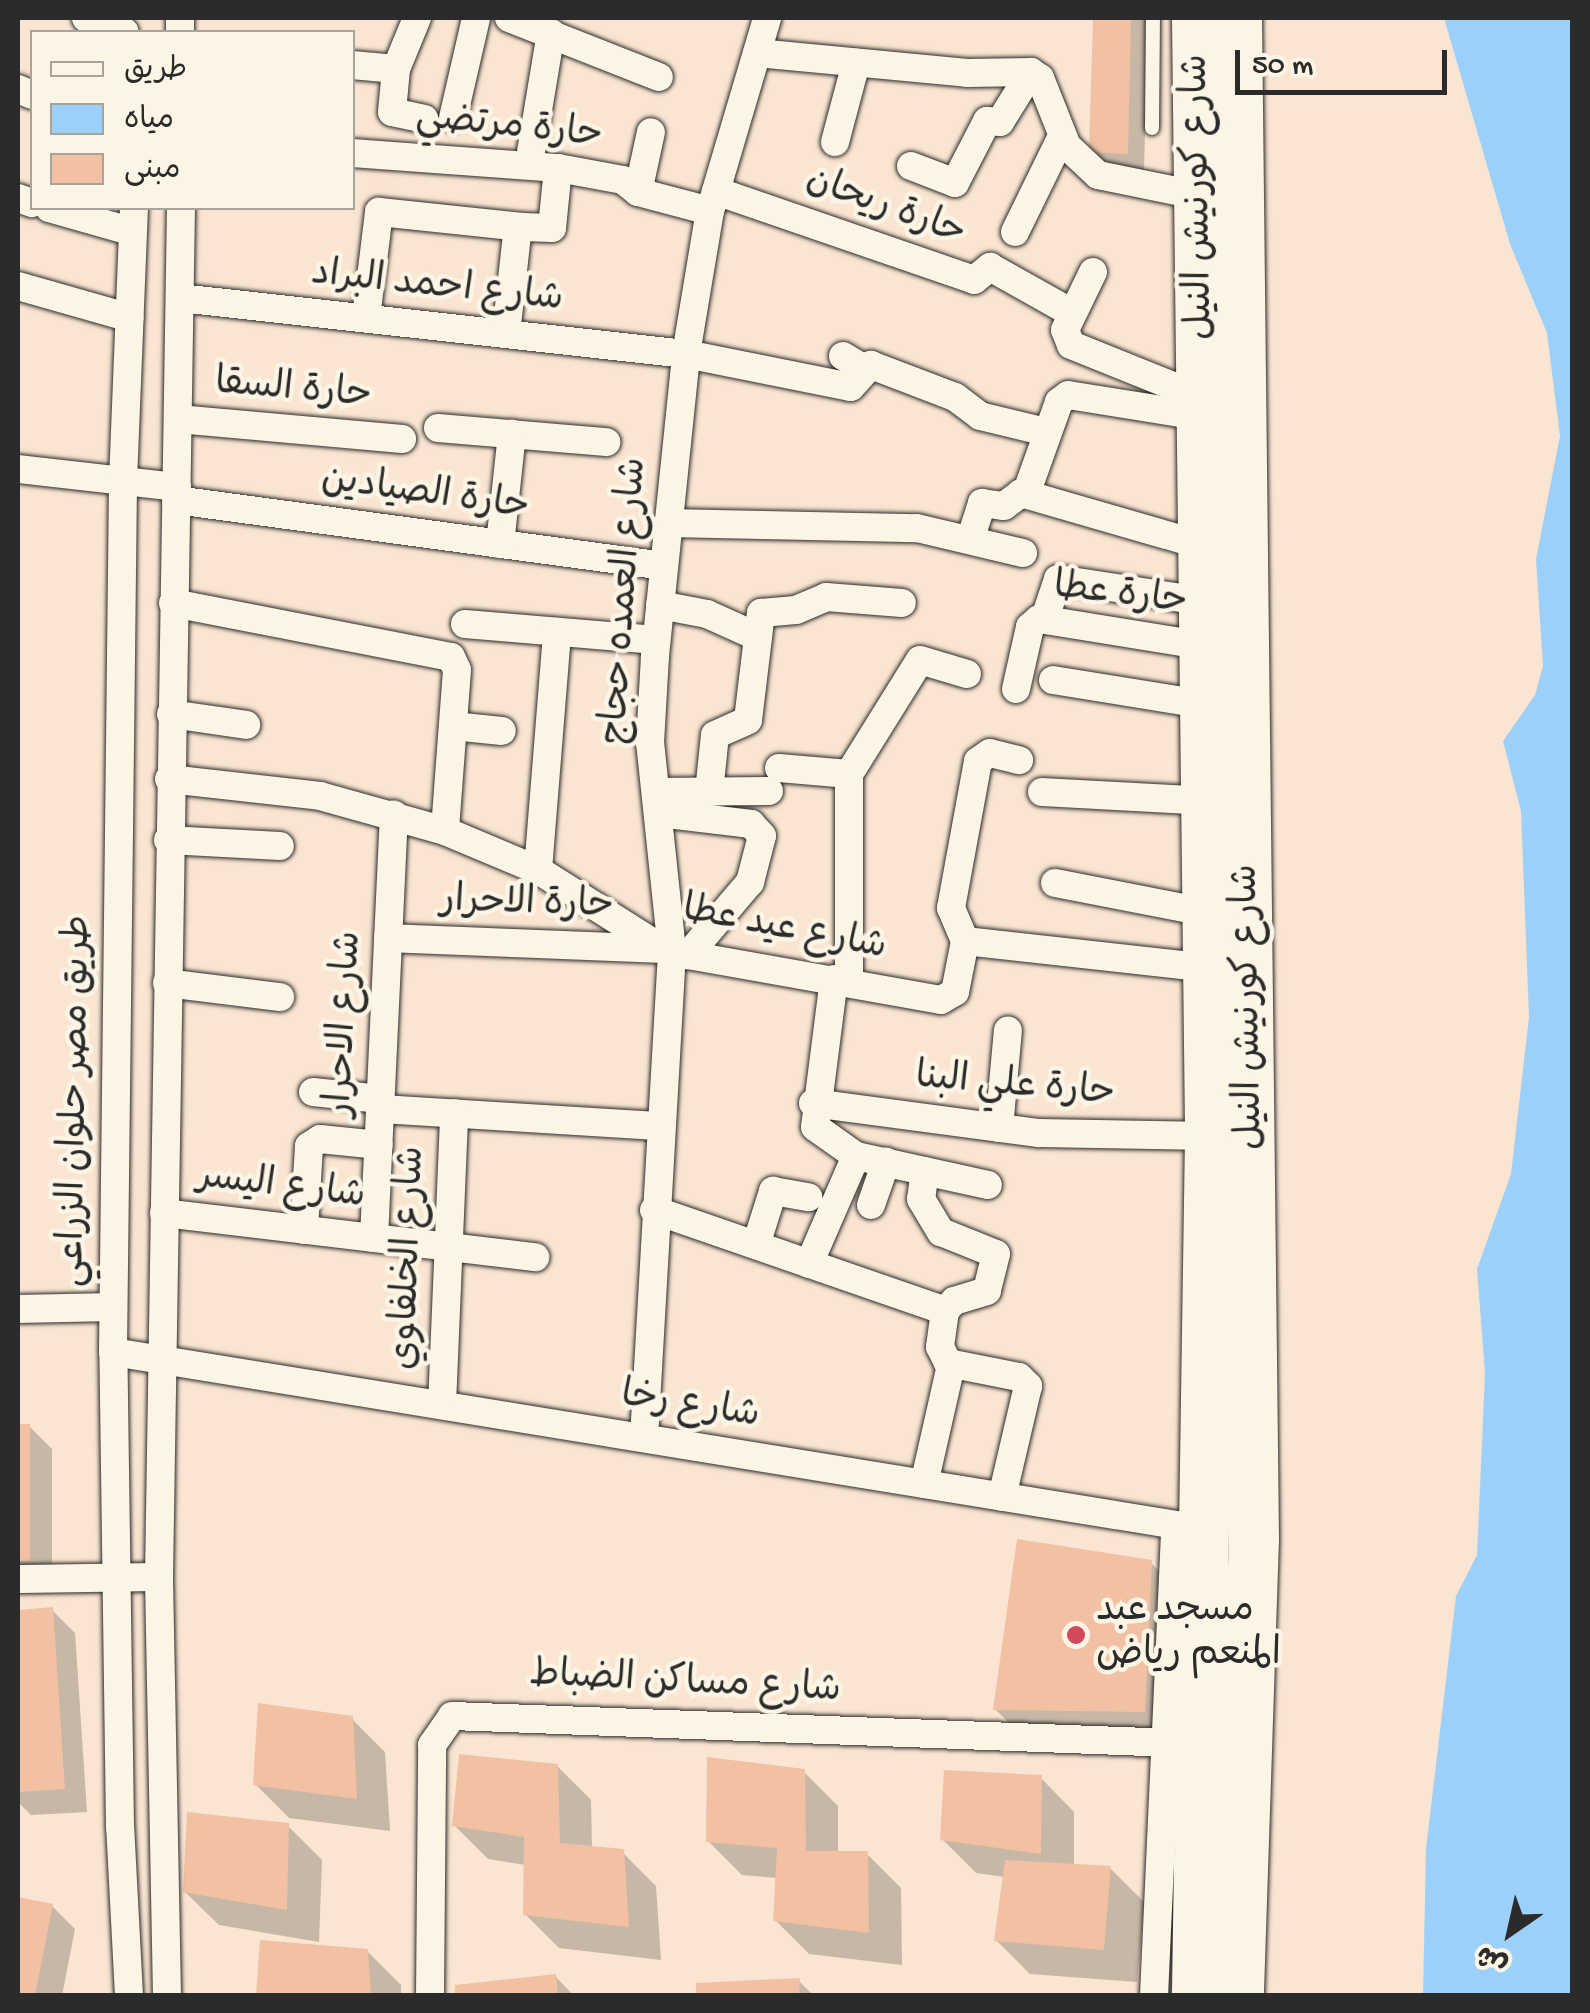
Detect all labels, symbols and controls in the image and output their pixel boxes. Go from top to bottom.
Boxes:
legend [30,30,355,210]
scale bar [1240,30,1452,92]
text: 50 m [1252,50,1313,85]
text: طريق [124,54,187,89]
street label: شارع كورنيش النيل [1176,54,1226,340]
street label: حارة مرتضي [414,97,604,161]
text: مياه [124,104,174,139]
text: مبنى [124,154,180,189]
street label: حارة ريحان [799,159,971,259]
street label: شارع احمد البراد [309,253,565,325]
street label: حارة السقا [213,362,373,422]
street label: شارع العمده حجاج [594,456,660,746]
street label: حارة الصيادين [318,459,532,533]
street label: حارة عطا [1050,566,1190,628]
street label: شارع كورنيش النيل [1226,864,1276,1150]
street label: حارة الاحرار [439,880,615,932]
street label: شارع عيد عطا [678,889,890,973]
street label: طريق مصر حلوان الزراعي [52,914,104,1288]
street label: شارع الاحرار [319,930,375,1118]
street label: حارة علي البنا [913,1057,1117,1119]
street label: شارع الخلفاوي [384,1145,438,1371]
street label: شارع اليسر [194,1156,368,1222]
street label: شارع رخا [617,1375,763,1441]
place label: مسجد عبد المنعم رياض [1096,1590,1281,1680]
marker: مسجد عبد المنعم رياض [1065,1624,1087,1646]
street label: شارع مساكن الضباط [528,1654,842,1716]
north arrow [1460,1883,1560,1983]
text: ش [1471,1936,1515,1981]

